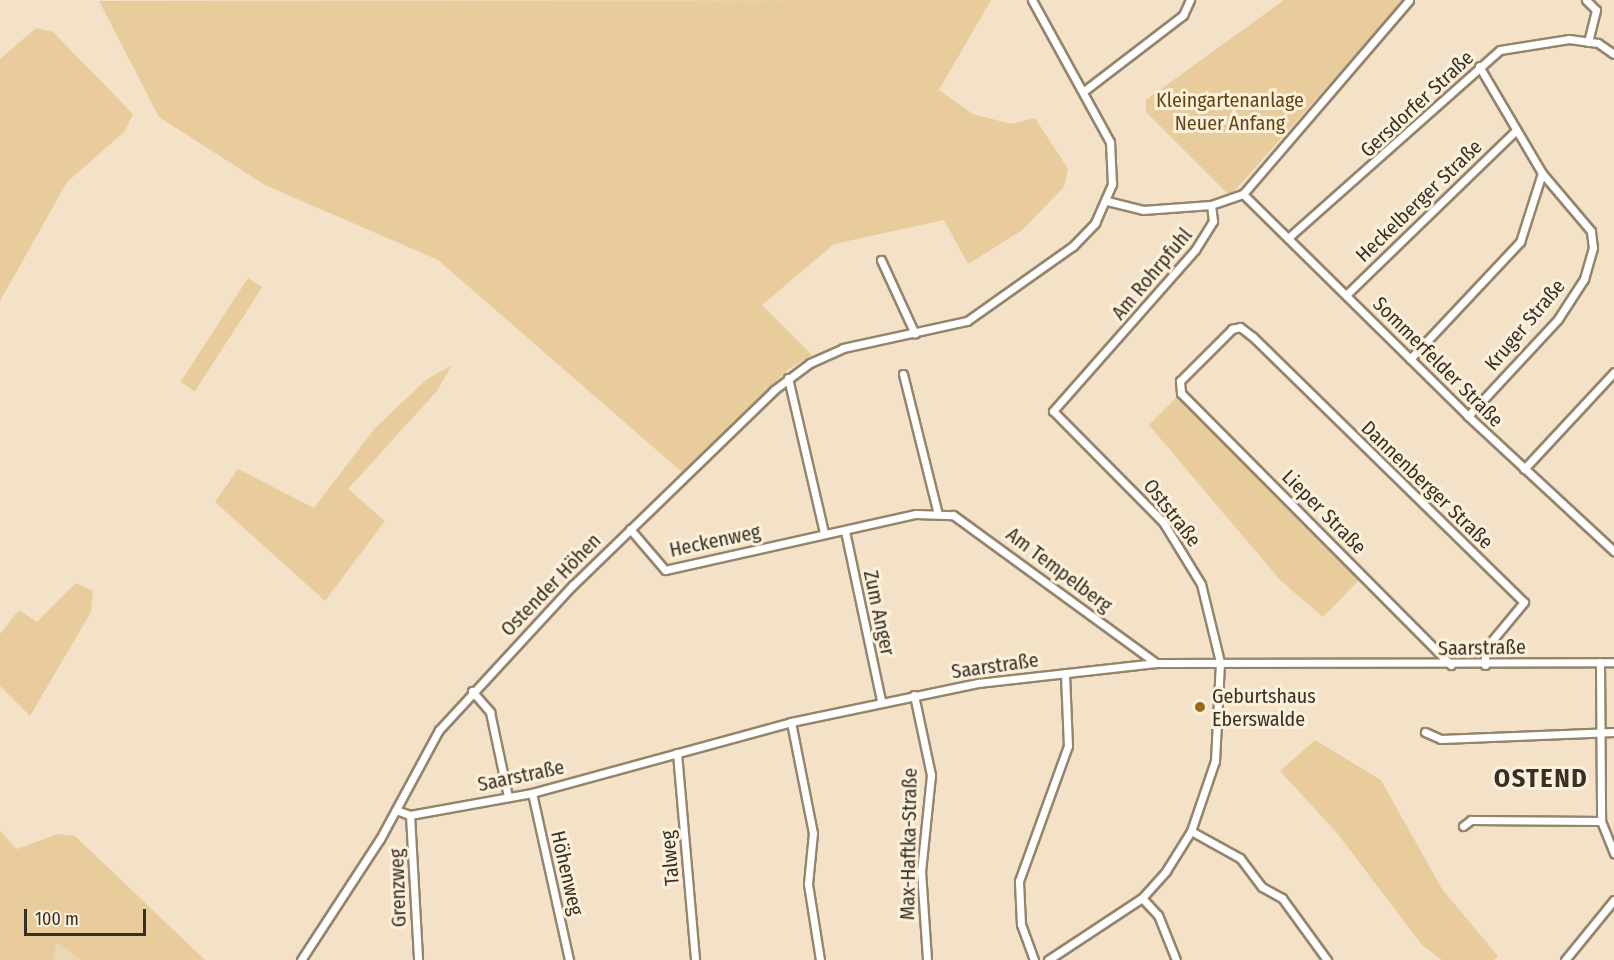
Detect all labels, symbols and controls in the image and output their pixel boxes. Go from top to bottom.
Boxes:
street label: Gersdorfer Straße [1356,46,1478,162]
park label: Kleingartenanlage Neuer Anfang [1156,89,1304,136]
street label: Heckelberger Straße [1351,135,1487,267]
street label: Am Rohrpfuhl [1107,223,1197,325]
street label: Kruger Straße [1480,274,1570,376]
street label: Sommerfelder Straße [1368,292,1508,432]
street label: Dannenberger Straße [1356,416,1498,554]
street label: Lieper Straße [1277,465,1371,559]
street label: Oststraße [1138,474,1206,552]
street label: Heckenweg [667,520,763,562]
street label: Am Tempelberg [1001,522,1117,618]
street label: Ostender Höhen [496,529,606,641]
street label: Zum Anger [858,568,900,658]
street label: Saarstraße [1438,635,1526,661]
street label: Saarstraße [950,648,1040,684]
place label: Geburtshaus Eberswalde [1212,684,1316,731]
marker: Geburtshaus Eberswalde [1193,700,1207,714]
street label: Saarstraße [475,755,567,797]
district label: OSTEND [1494,763,1588,795]
street label: Max-Haftka-Straße [896,768,922,920]
street label: Höhenweg [546,828,588,918]
street label: Talweg [656,829,684,887]
street label: Grenzweg [385,848,411,928]
scale bar [27,897,148,935]
text: 100 m [35,908,79,930]

